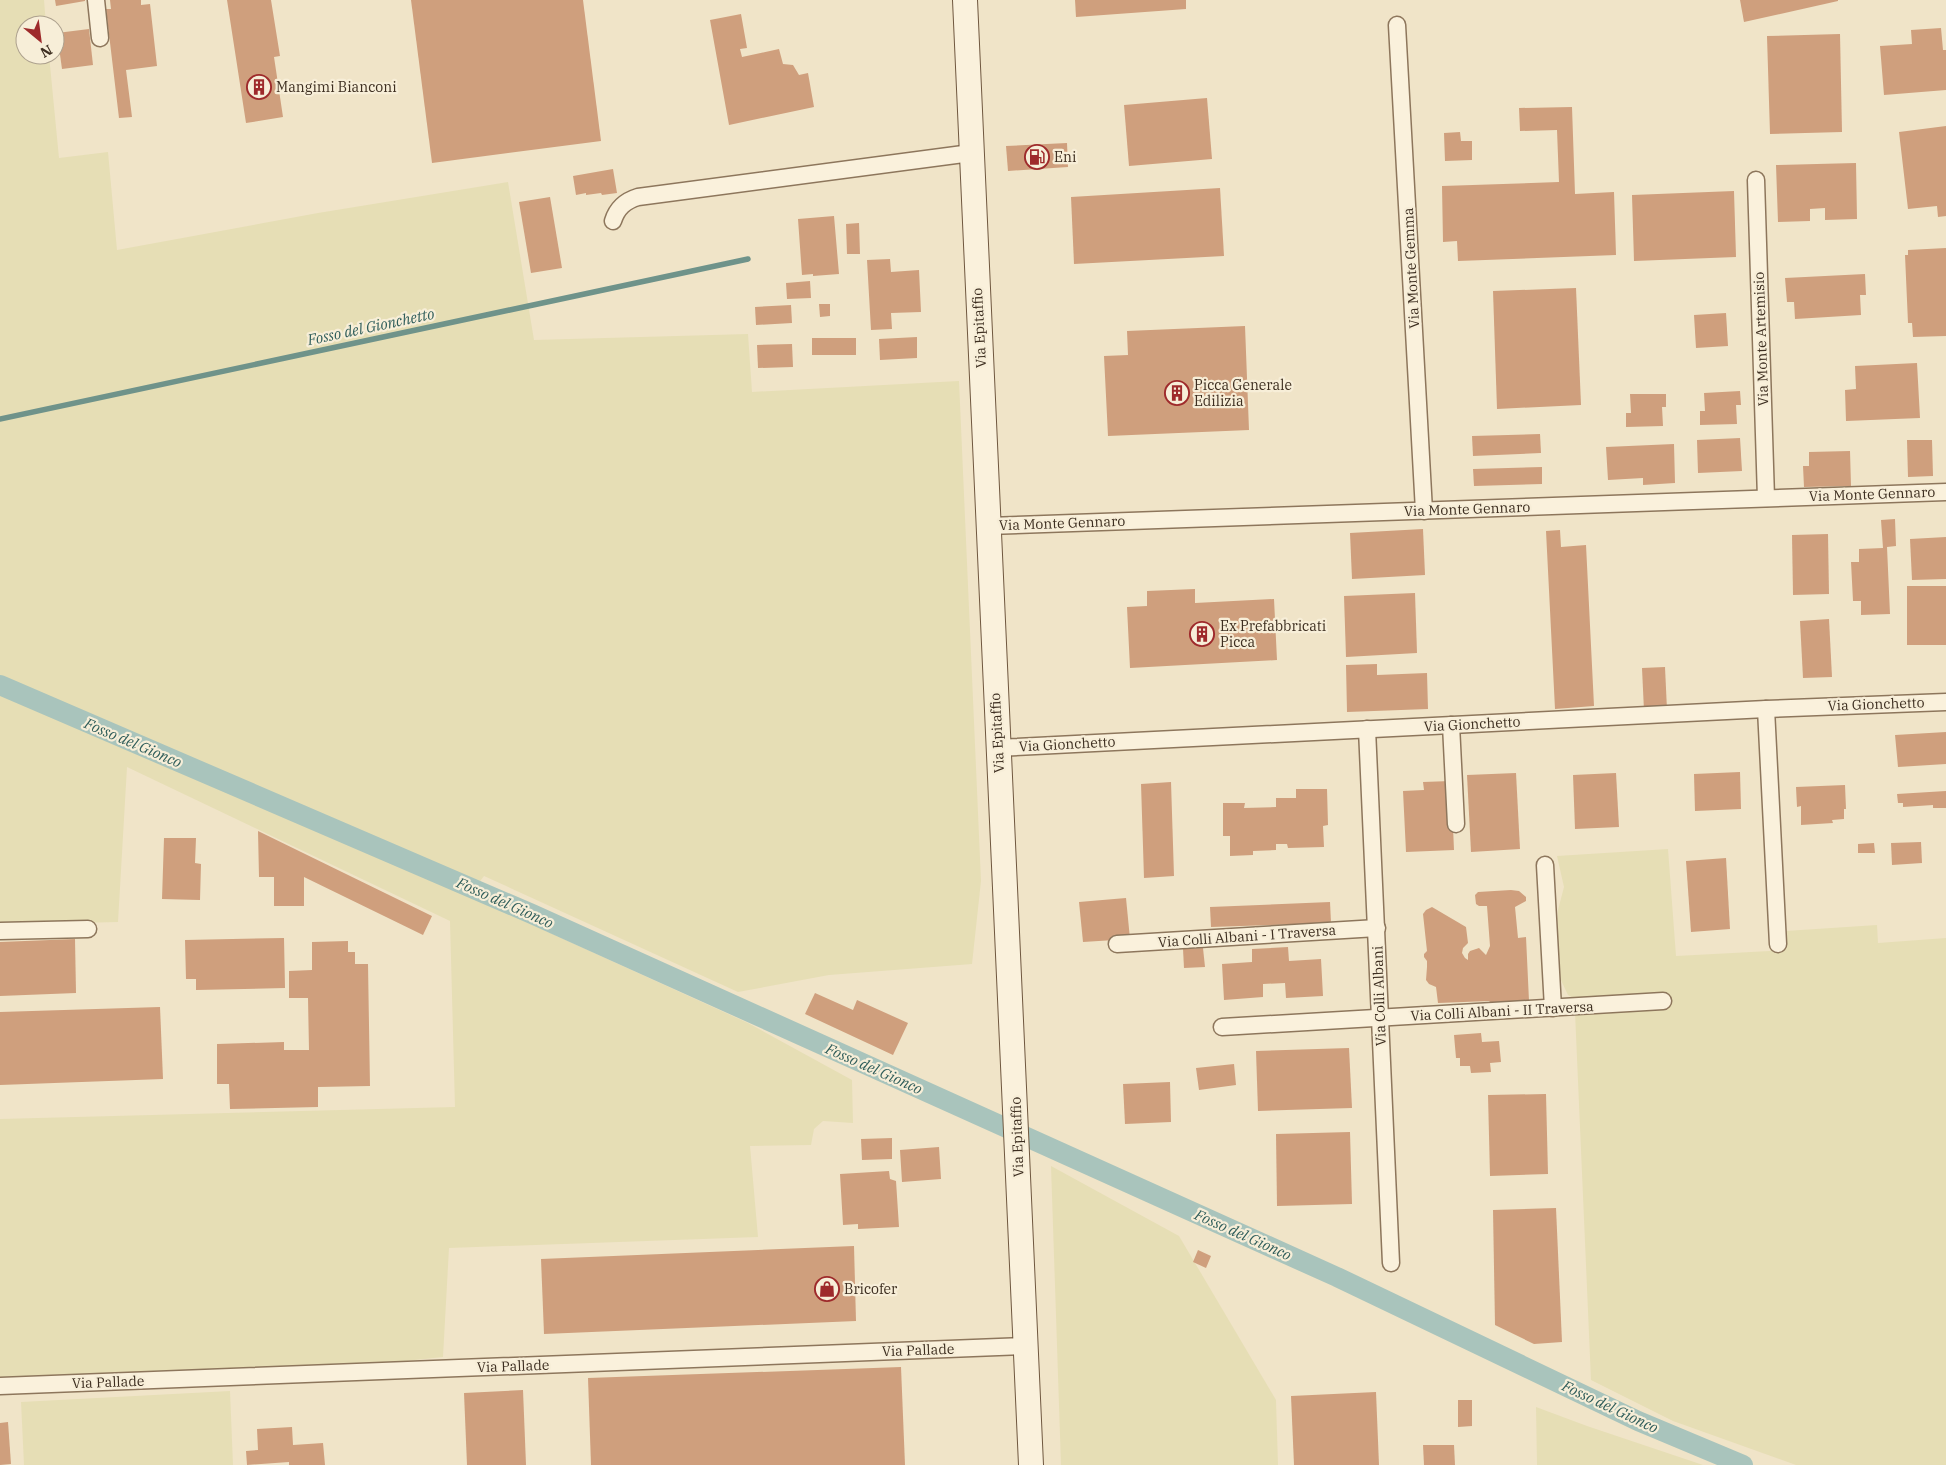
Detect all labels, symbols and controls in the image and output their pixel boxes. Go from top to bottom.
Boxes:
north arrow [15,15,65,65]
text: N [37,41,56,62]
building icon: Mangimi Bianconi [246,74,272,100]
place label: Mangimi Bianconi [276,78,397,96]
fuel station icon: Eni [1024,144,1050,170]
place label: Eni [1054,148,1076,166]
street label: Via Monte Gemma [1399,207,1423,329]
street label: Via Monte Artemisio [1750,271,1772,406]
street label: Via Epitaffio [968,287,990,369]
water label: Fosso del Gionchetto [305,304,436,349]
place label: Picca Generale Edilizia [1194,376,1292,410]
building icon: Picca Generale Edilizia [1164,380,1190,406]
street label: Via Monte Gennaro [1809,483,1936,505]
street label: Via Monte Gennaro [1404,498,1531,520]
street label: Via Monte Gennaro [999,512,1126,534]
place label: Ex Prefabbricati Picca [1220,617,1326,651]
building icon: Ex Prefabbricati Picca [1189,621,1215,647]
street label: Via Epitaffio [986,692,1008,774]
street label: Via Gionchetto [1827,693,1925,715]
street label: Via Gionchetto [1423,712,1521,736]
water label: Fosso del Gionco [81,713,185,772]
street label: Via Gionchetto [1018,732,1116,756]
water label: Fosso del Gionco [453,872,556,932]
street label: Via Colli Albani - I Traversa [1157,921,1337,951]
street label: Via Colli Albani [1368,946,1390,1046]
street label: Via Colli Albani - II Traversa [1410,997,1594,1025]
water label: Fosso del Gionco [822,1038,925,1098]
street label: Via Epitaffio [1007,1096,1027,1177]
water label: Fosso del Gionco [1191,1204,1294,1264]
shop icon: Bricofer [814,1276,840,1302]
place label: Bricofer [844,1280,898,1298]
street label: Via Pallade [881,1340,955,1360]
street label: Via Pallade [476,1356,550,1376]
street label: Via Pallade [71,1372,145,1392]
water label: Fosso del Gionco [1558,1376,1661,1437]

